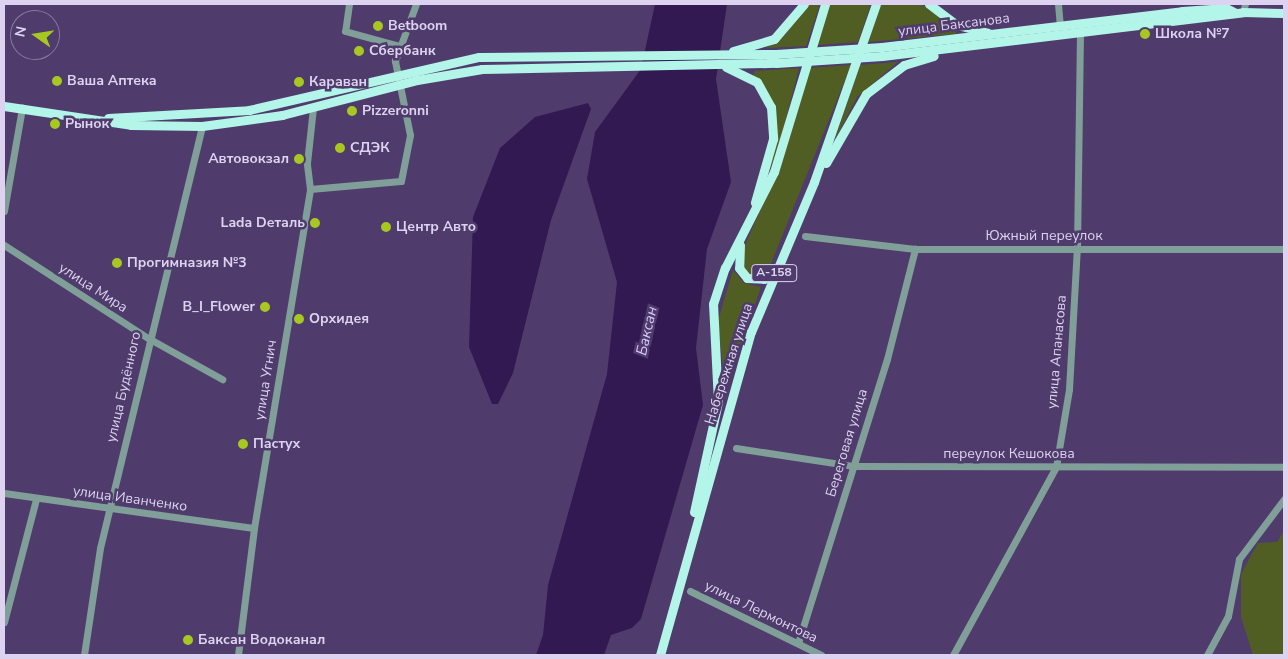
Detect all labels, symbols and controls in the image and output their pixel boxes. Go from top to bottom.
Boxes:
north arrow [10,10,60,60]
street label: улица Баксанова [897,10,1011,40]
place label: Betboom [388,18,447,34]
marker: Betboom [372,20,384,32]
text: N [10,25,31,39]
place label: Школа №7 [1155,26,1230,42]
marker: Школа №7 [1139,28,1151,40]
place label: Сбербанк [369,43,436,59]
marker: Сбербанк [353,45,365,57]
place label: Ваша Аптека [67,73,157,89]
place label: Караван [309,74,367,90]
marker: Ваша Аптека [51,75,63,87]
marker: Караван [293,76,305,88]
place label: Pizzeronni [362,103,429,119]
marker: Pizzeronni [346,105,358,117]
place label: Рынок [65,116,109,132]
marker: Рынок [49,118,61,130]
place label: СДЭК [350,140,390,156]
marker: СДЭК [334,142,346,154]
place label: Автовокзал [208,151,289,167]
marker: Автовокзал [293,153,305,165]
place label: Lada Dеталь [221,215,305,231]
marker: Lada Dеталь [309,217,321,229]
place label: Центр Авто [396,219,476,235]
marker: Центр Авто [380,221,392,233]
street label: Южный переулок [985,228,1103,244]
place label: Прогимназия №3 [127,255,247,271]
marker: Прогимназия №3 [111,257,123,269]
street label: улица Мира [55,260,131,316]
road number: А-158 [750,264,798,282]
street label: улица Апанасова [1044,294,1070,410]
place label: B_I_Flower [182,299,255,315]
marker: B_I_Flower [259,301,271,313]
street label: Набережная улица [701,301,757,427]
water label: Баксан [633,305,661,357]
place label: Орхидея [309,311,369,327]
marker: Орхидея [293,313,305,325]
street label: улица Будённого [103,330,145,444]
street label: улица Угнич [251,339,281,421]
street label: Береговая улица [823,387,871,499]
place label: Пастух [253,436,300,452]
marker: Пастух [237,438,249,450]
street label: переулок Кешокова [943,446,1075,462]
street label: улица Иванченко [72,483,188,515]
street label: улица Лермонтова [702,577,820,647]
place label: Баксан Водоканал [198,632,325,648]
marker: Баксан Водоканал [182,634,194,646]

